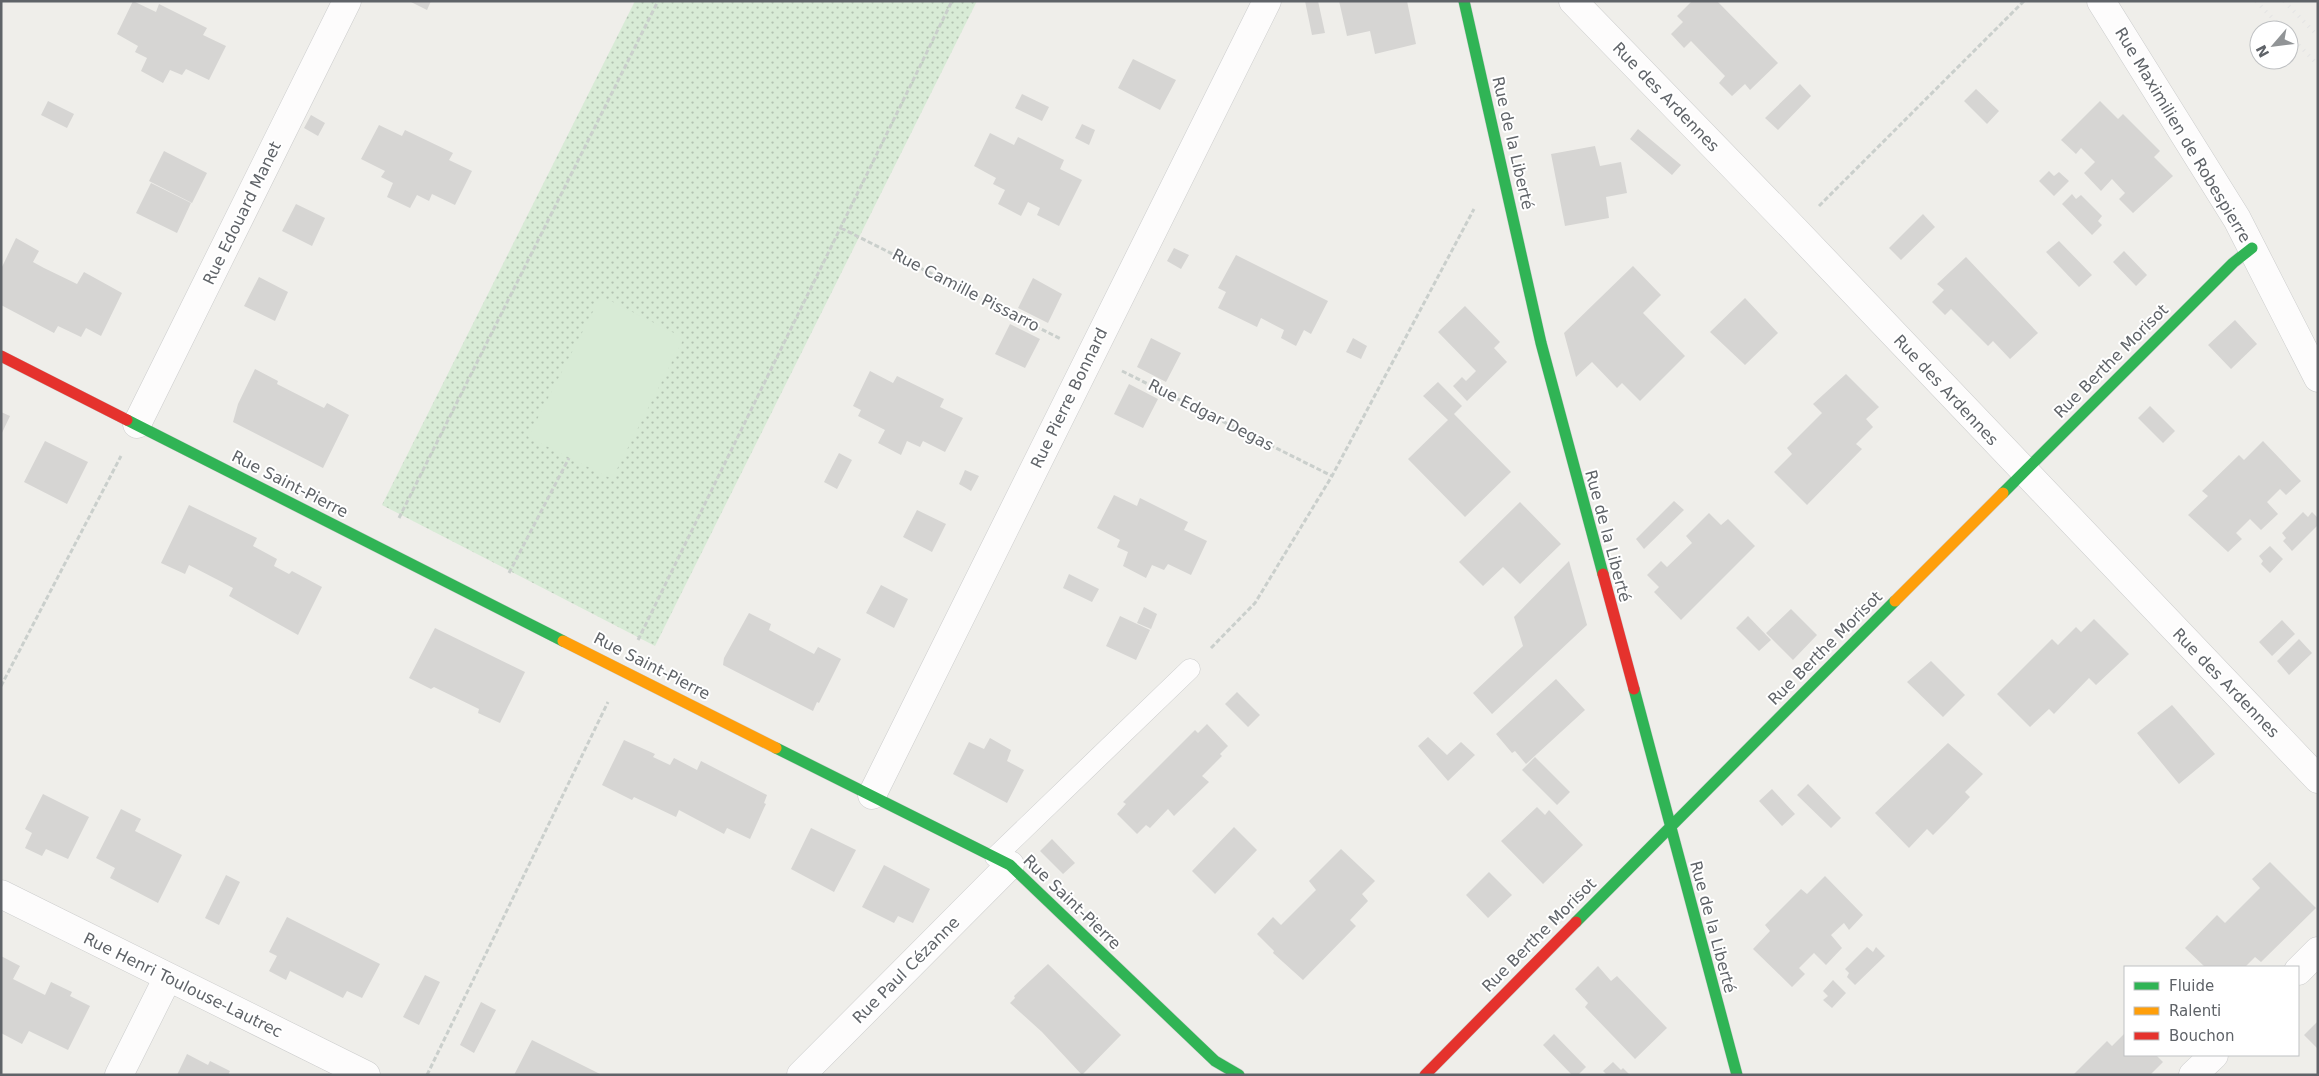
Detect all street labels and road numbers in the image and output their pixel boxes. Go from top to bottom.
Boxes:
street label: Rue Maximilien de Robespierre [2111,24,2255,246]
street label: Rue des Ardennes [1609,38,1723,156]
street label: Rue de la Liberté [1488,75,1538,211]
street label: Rue Edouard Manet [199,138,285,288]
street label: Rue Camille Pissarro [889,245,1043,335]
street label: Rue Berthe Morisot [2050,300,2172,422]
street label: Rue Pierre Bonnard [1027,325,1111,471]
street label: Rue des Ardennes [1890,331,2002,449]
street label: Rue Edgar Degas [1145,375,1277,455]
street label: Rue Saint-Pierre [229,446,351,522]
street label: Rue de la Liberté [1581,468,1635,604]
street label: Rue Berthe Morisot [1764,587,1886,709]
street label: Rue des Ardennes [2169,624,2283,742]
street label: Rue Saint-Pierre [591,628,713,704]
street label: Rue Saint-Pierre [1019,851,1125,953]
street label: Rue de la Liberté [1686,859,1740,995]
street label: Rue Berthe Morisot [1478,874,1600,996]
street label: Rue Paul Cézanne [849,913,963,1027]
street label: Rue Henri Toulouse-Lautrec [80,928,286,1042]

